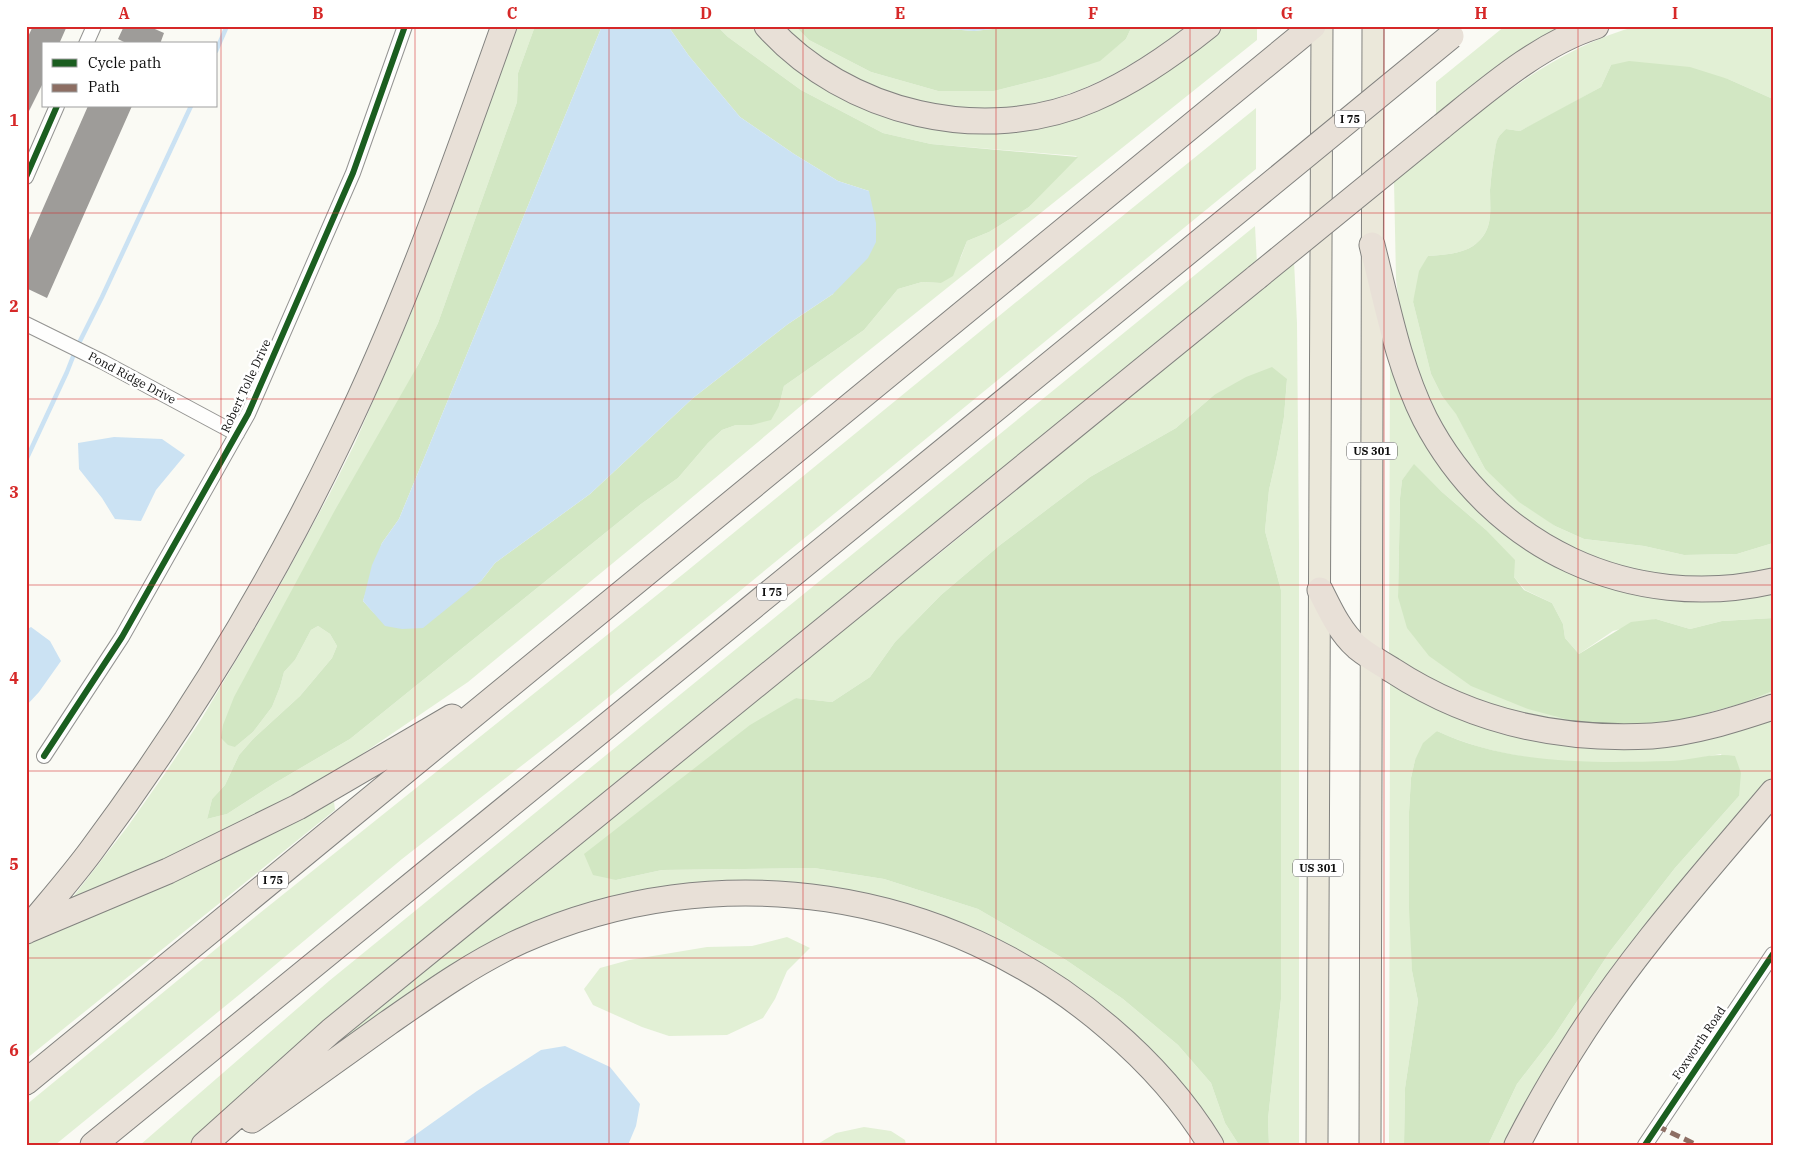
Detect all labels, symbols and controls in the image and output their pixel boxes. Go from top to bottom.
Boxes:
text: A [118,3,130,23]
text: B [312,3,324,23]
text: C [507,3,517,23]
text: D [700,3,712,23]
text: E [895,3,905,23]
text: F [1088,3,1098,23]
text: G [1281,3,1293,23]
text: H [1475,3,1488,23]
text: I [1672,3,1678,23]
legend [42,42,218,108]
text: Cycle path [88,53,161,72]
text: Path [88,77,120,96]
text: 1 [9,110,19,130]
road number: I 75 [1335,110,1365,128]
text: 2 [9,296,19,316]
street label: Robert Tolle Drive [217,337,274,435]
street label: Pond Ridge Drive [86,348,179,407]
road number: US 301 [1347,442,1397,460]
text: 3 [9,482,19,502]
road number: I 75 [757,584,787,600]
text: 4 [9,668,19,688]
text: 5 [9,854,19,874]
road number: US 301 [1293,860,1343,876]
road number: I 75 [258,872,288,888]
street label: Foxworth Road [1669,1003,1729,1082]
text: 6 [9,1040,19,1060]

